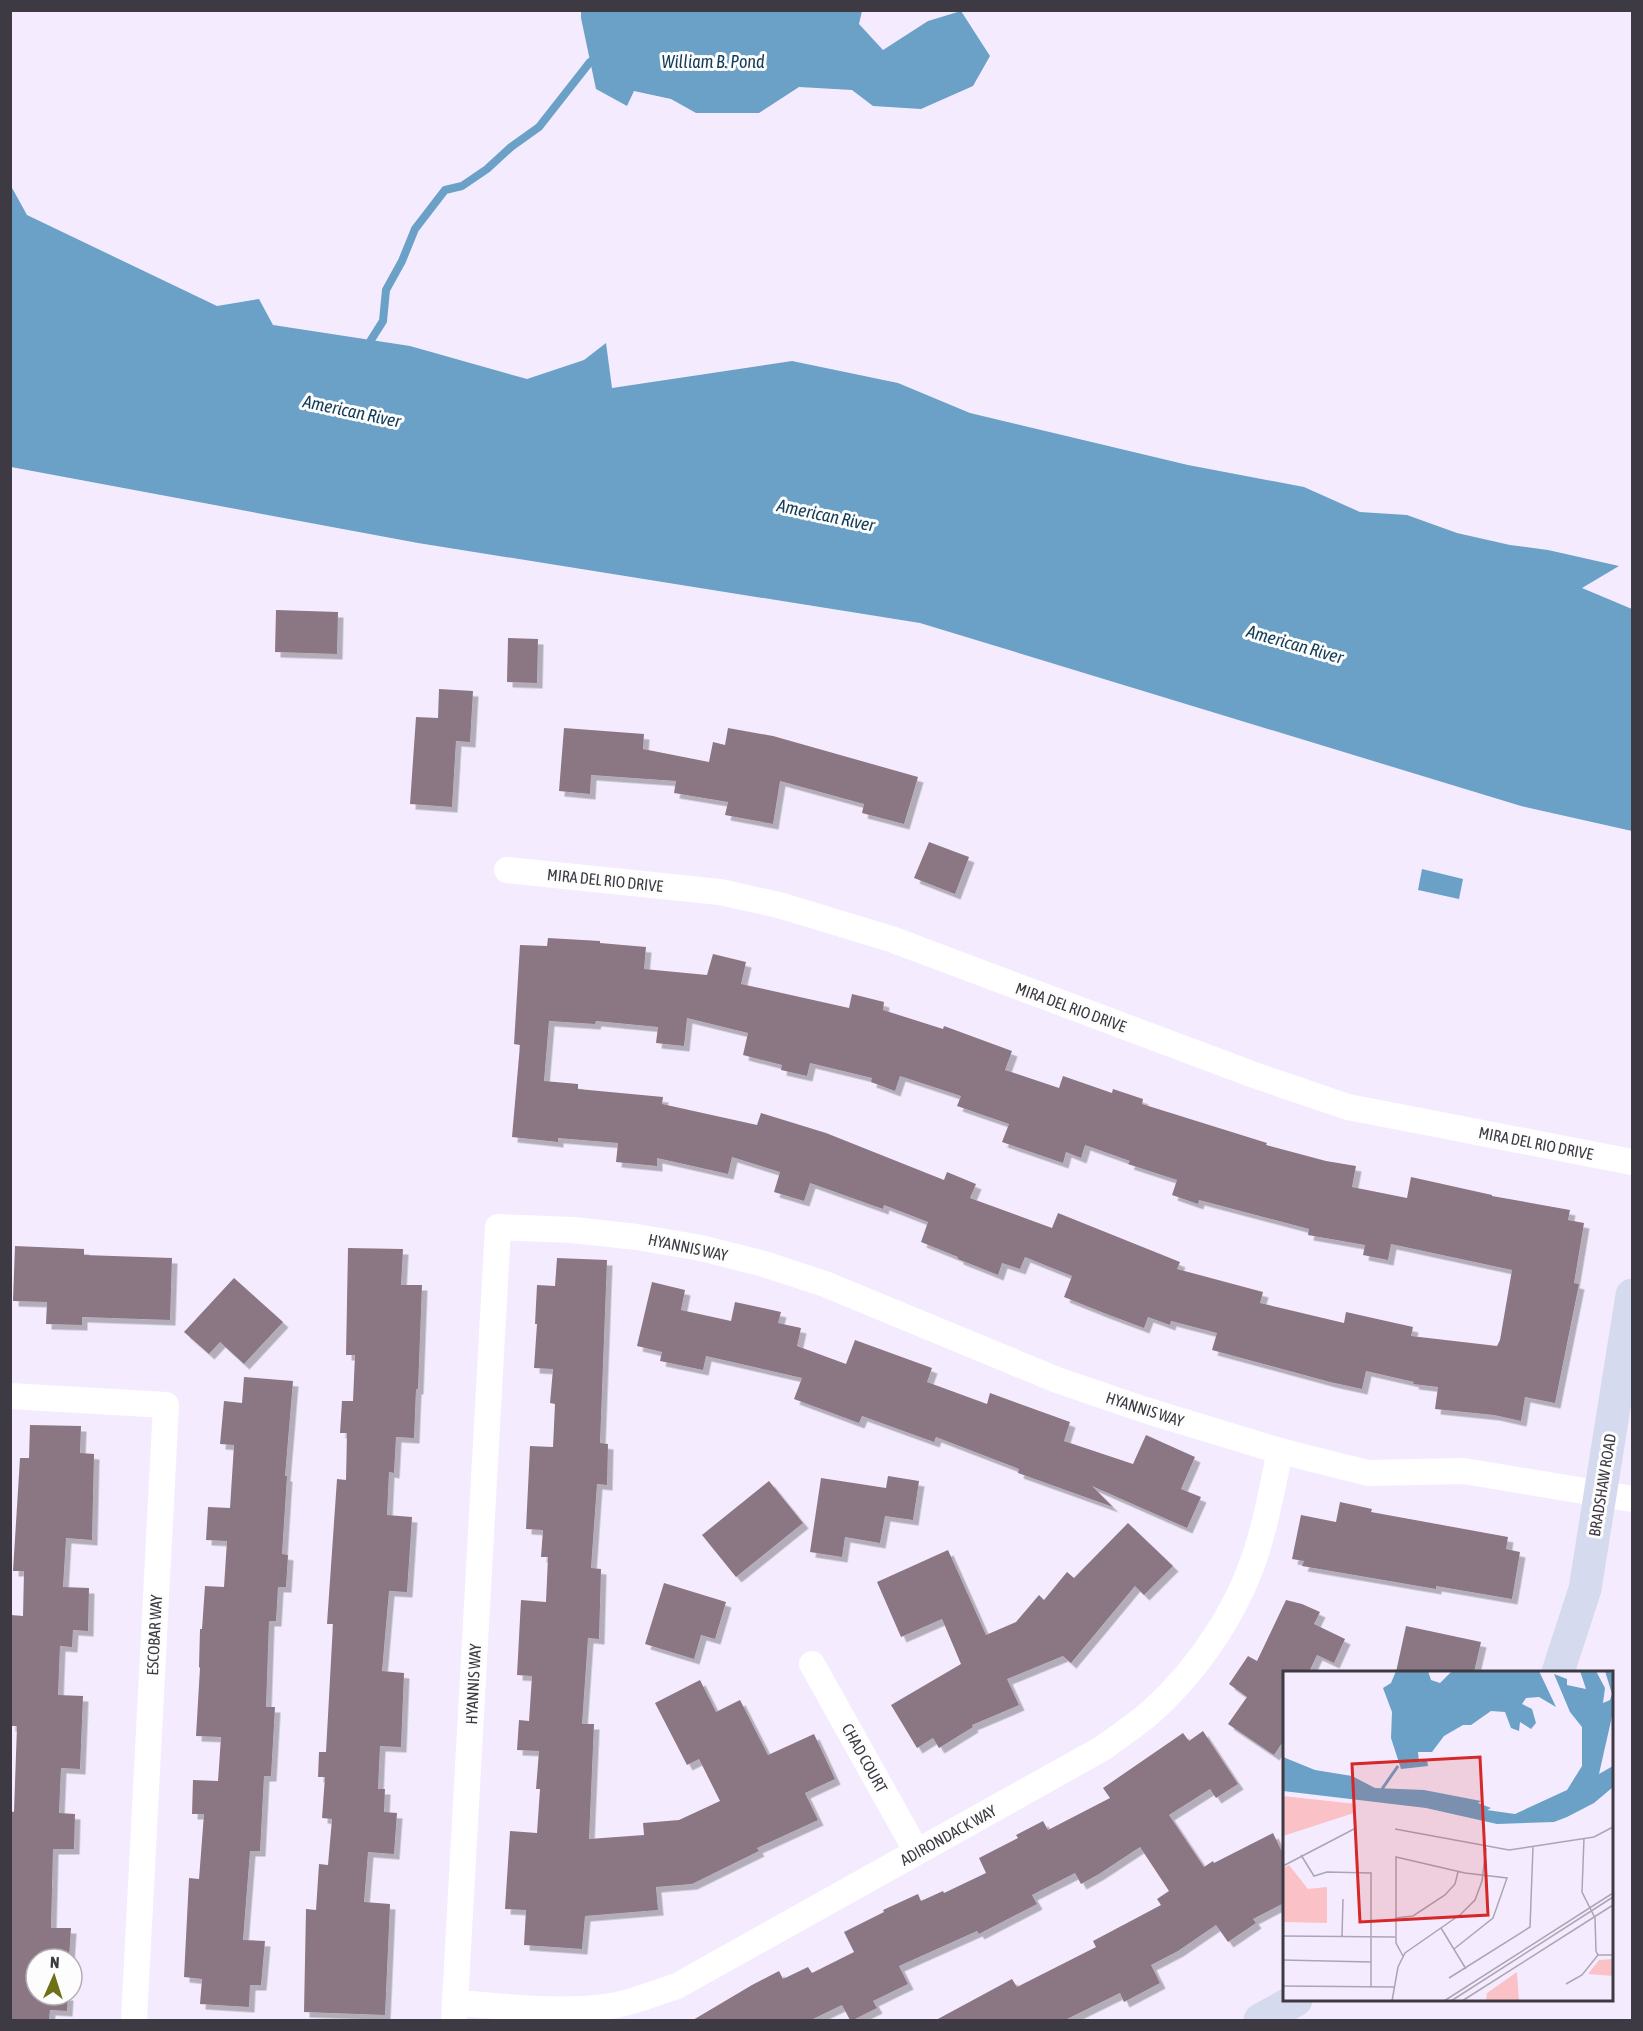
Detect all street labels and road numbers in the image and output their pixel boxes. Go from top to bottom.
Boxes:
street label: MIRA DEL RIO DRIVE [546,865,664,895]
street label: MIRA DEL RIO DRIVE [1013,979,1129,1035]
street label: MIRA DEL RIO DRIVE [1477,1123,1595,1163]
street label: HYANNIS WAY [647,1230,730,1264]
street label: HYANNIS WAY [1104,1388,1187,1430]
street label: BRADSHAW ROAD [1585,1432,1619,1538]
street label: ESCOBAR WAY [143,1593,165,1676]
street label: HYANNIS WAY [462,1642,484,1725]
street label: CHAD COURT [839,1720,891,1796]
street label: ADIRONDACK WAY [897,1801,1000,1869]

